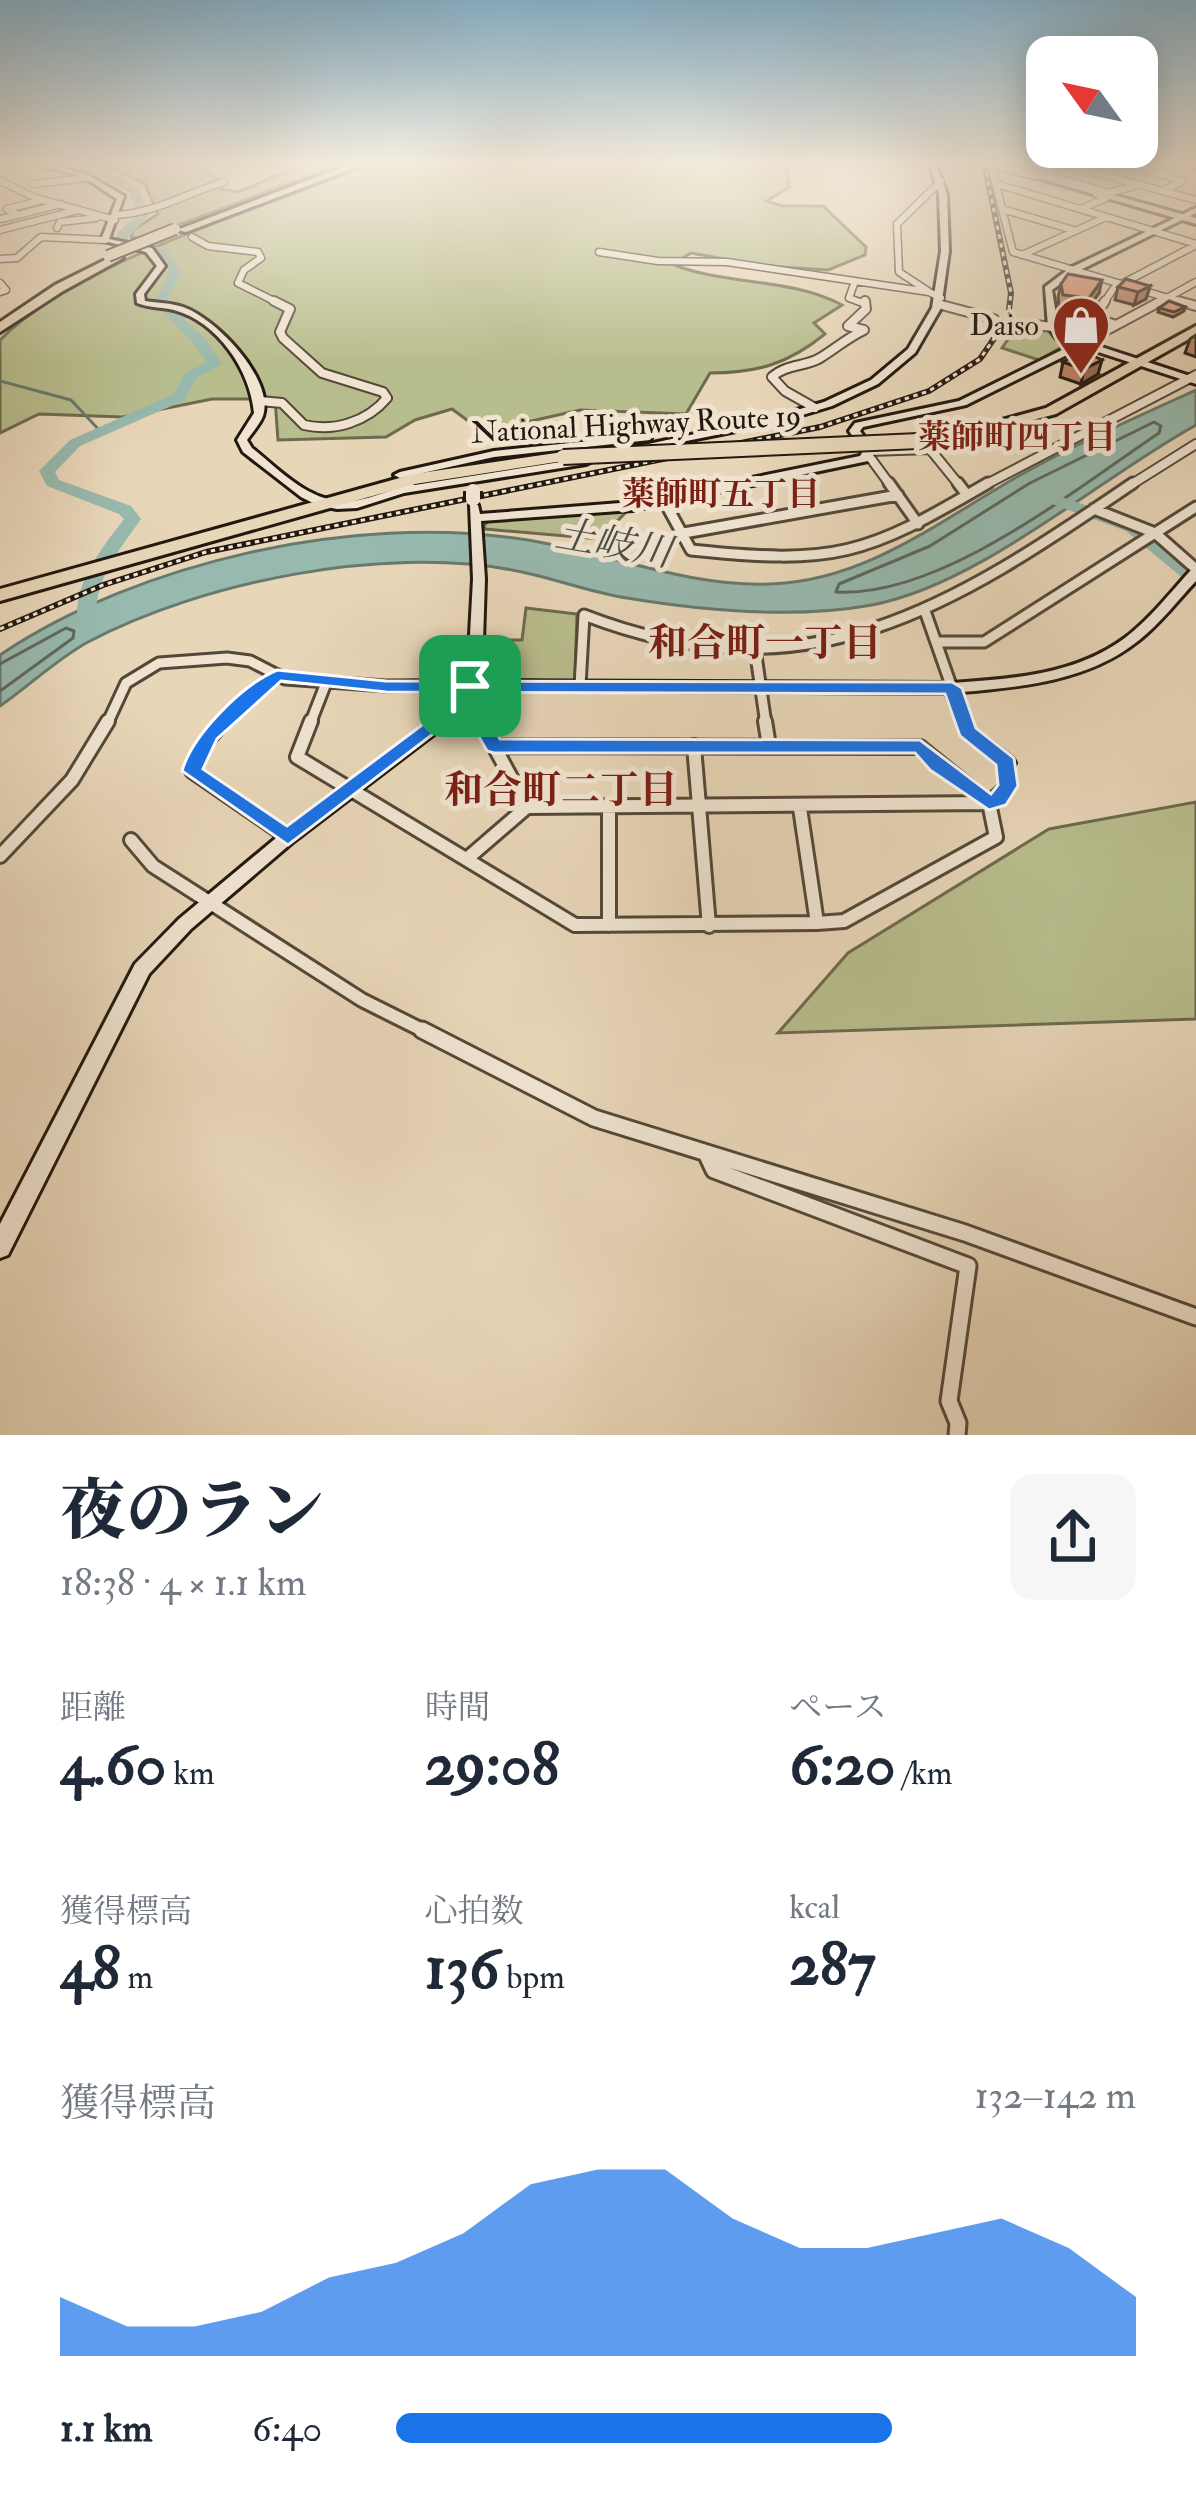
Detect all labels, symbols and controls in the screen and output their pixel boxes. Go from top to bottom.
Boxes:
north arrow [1026,36,1158,168]
map controls [1026,36,1158,168]
shop icon: Daiso [1050,294,1112,376]
place label: Daiso [970,307,1039,344]
street label: National Highway Route 19 [470,397,802,452]
district label: 薬師町四丁目 [918,417,1116,458]
district label: 薬師町五丁目 [622,474,820,515]
water label: 土岐川 [552,509,680,578]
district label: 和合町一丁目 [648,619,882,668]
pin [419,635,521,737]
icon: arrive [437,653,503,719]
district label: 和合町二丁目 [444,766,678,815]
text: 夜のラン [60,1471,324,1554]
button: share [1010,1474,1136,1600]
text: 18:38 · 4 × 1.1 km [60,1558,306,1607]
text: 距離 [60,1687,126,1728]
text: 時間 [425,1687,491,1728]
text: ペース [789,1687,887,1728]
text: 4.60 [60,1728,166,1803]
text: 29:08 [425,1728,560,1803]
text: 6:20 [789,1728,896,1803]
text: km [166,1753,215,1794]
text: /km [896,1753,952,1794]
text: kcal [789,1887,840,1928]
text: 獲得標高 [60,1891,192,1932]
text: 心拍数 [425,1891,524,1932]
text: 287 [789,1928,875,2003]
text: 48 [60,1932,121,2007]
text: 136 [425,1932,499,2007]
text: m [121,1957,153,1998]
text: bpm [499,1957,565,1998]
text: 132–142 m [974,2071,1136,2120]
text: 獲得標高 [60,2079,216,2128]
text: 1.1 km [60,2404,152,2453]
text: 6:40 [252,2404,322,2453]

